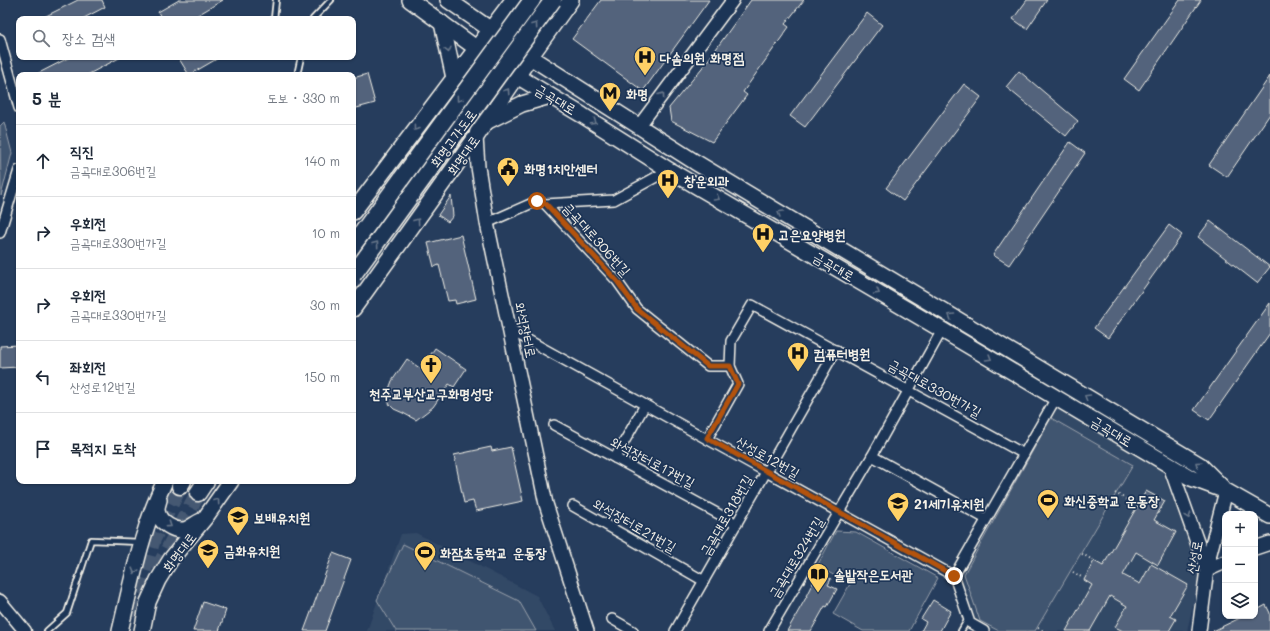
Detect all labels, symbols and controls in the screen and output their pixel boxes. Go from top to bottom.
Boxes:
search box [16,16,356,60]
one-way arrow [530,23,537,30]
icon: search [30,27,52,49]
text: 장소 검색 [62,28,115,48]
hospital icon: 다솜의원 화명점 [632,44,658,77]
one-way arrow [444,47,452,54]
place label: 다솜의원 화명점 [659,48,745,67]
street label: 금곡대로 [532,79,580,119]
metro station icon: 화명 [597,80,623,113]
place label: 화명 [626,84,649,103]
text: 5 분 [32,87,62,109]
one-way arrow [502,88,510,95]
text: 도보 · 330 m [267,89,340,106]
one-way arrow [657,92,664,99]
one-way arrow [457,95,464,102]
street label: 화명고가도로 [425,105,481,171]
one-way arrow [590,118,597,125]
one-way arrow [414,124,421,131]
street label: 화명대로 [442,131,484,179]
text: 직진 [70,141,94,161]
icon: ahead [32,150,54,172]
text: 140 m [304,152,340,169]
public building icon: 화명1치안센터 [495,155,521,188]
place label: 화명1치안센터 [524,159,598,178]
text: 금곡대로306번길 [70,162,156,179]
hospital icon: 창운외과 [655,167,681,200]
place label: 창운외과 [684,171,730,190]
route start [528,192,546,210]
one-way arrow [713,193,720,200]
street label: 금곡대로306번길 [559,198,636,280]
one-way arrow [777,210,784,218]
text: 우회전 [70,213,106,233]
one-way arrow [412,218,419,225]
hospital icon: 고은요양병원 [750,221,776,254]
icon: right [32,222,54,244]
text: 10 m [312,224,340,241]
place label: 고은요양병원 [778,225,846,244]
text: 금곡대로330번가길 [70,234,166,251]
one-way arrow [371,241,378,248]
street label: 금곡대로 [810,247,858,285]
text: 우회전 [70,285,106,305]
one-way arrow [873,287,880,294]
icon: right [32,294,54,316]
text: 30 m [310,296,340,313]
street label: 와석장터로 [511,300,541,360]
text: 금곡대로330번가길 [70,306,166,323]
one-way arrow [948,314,955,321]
hospital icon: 컴퓨터병원 [785,340,811,373]
place label: 컴퓨터병원 [814,344,870,363]
church icon: 천주교부산교구화명성당 [418,352,444,385]
one-way arrow [985,353,992,361]
street label: 금곡대로330번가길 [885,355,986,422]
text: 좌회전 [70,357,106,377]
icon: left [32,366,54,388]
text: 150 m [304,368,340,385]
text: 산성로12번길 [70,378,135,395]
place label: 천주교부산교구화명성당 [369,384,494,403]
one-way arrow [1084,395,1091,402]
street label: 금곡대로 [1088,411,1136,451]
street label: 와석장터로17번길 [608,432,699,493]
street label: 산성로12번길 [733,432,804,483]
icon: arrive [32,438,54,460]
text: 목적지 도착 [70,438,136,458]
one-way arrow [1195,461,1202,469]
street label: 금곡대로318번길 [695,470,757,559]
sports icon: 화신중학교 운동장 [1035,487,1061,520]
school or university icon: 21세기유치원 [885,490,911,523]
place label: 화신중학교 운동장 [1064,491,1160,510]
street label: 와석장터로21번길 [590,494,681,557]
place label: 21세기유치원 [914,494,984,513]
one-way arrow [212,498,220,505]
school or university icon: 보배유치원 [225,504,251,537]
place label: 보배유치원 [254,508,310,527]
map controls [1222,511,1258,619]
button: + [1222,511,1258,547]
street label: 금곡대로324번길 [764,512,828,601]
one-way arrow [1183,512,1191,519]
one-way arrow [164,520,171,527]
street label: 화명대로 [158,528,200,576]
school or university icon: 금화유치원 [195,537,221,570]
sports icon: 화잠초등학교 운동장 [412,539,438,572]
street label: 산성로 [1181,539,1207,575]
place label: 금화유치원 [224,541,280,560]
place label: 화잠초등학교 운동장 [440,543,547,562]
button: − [1222,547,1258,583]
library icon: 솔밭작은도서관 [805,561,831,594]
place label: 솔밭작은도서관 [834,565,914,584]
one-way arrow [131,567,139,574]
route end [945,567,963,585]
button: layers [1222,583,1258,619]

